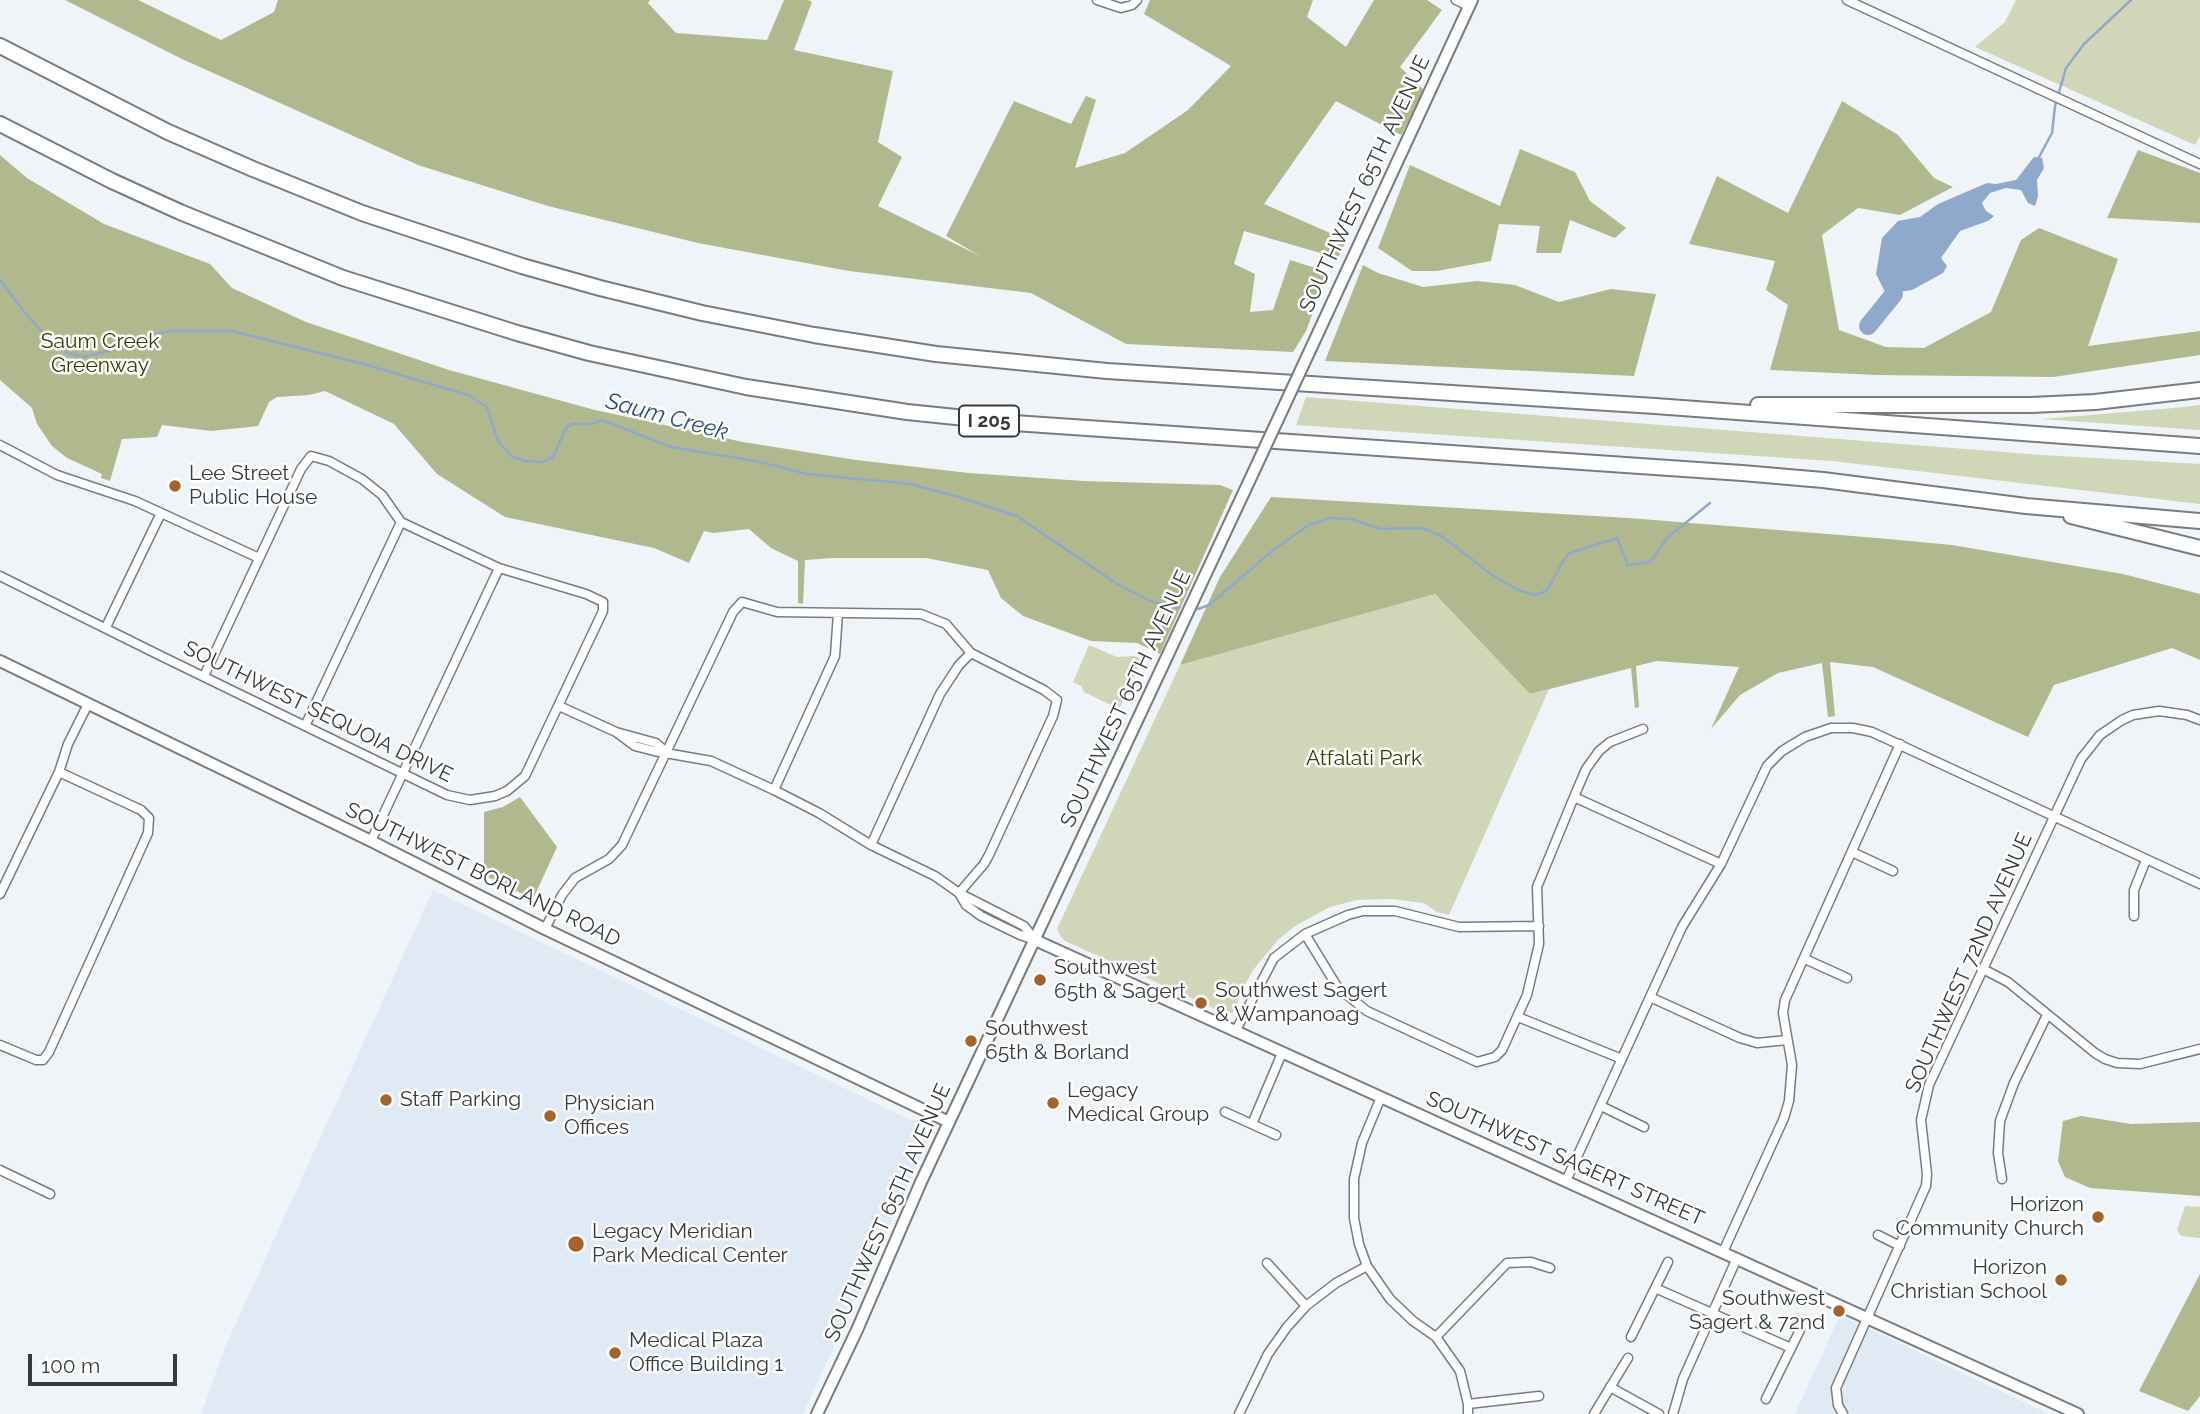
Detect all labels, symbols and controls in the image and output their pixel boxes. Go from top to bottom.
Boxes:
street label: SOUTHWEST 65TH AVENUE [1294,52,1436,316]
park label: Saum Creek Greenway [41,329,159,379]
water label: Saum Creek [603,387,731,447]
road number: I 205 [959,406,1019,436]
place label: Lee Street Public House [189,461,317,511]
marker: Lee Street Public House [167,478,183,494]
street label: SOUTHWEST 65TH AVENUE [1055,567,1197,831]
street label: SOUTHWEST SEQUOIA DRIVE [179,636,457,788]
park label: Atfalati Park [1306,746,1422,772]
street label: SOUTHWEST BORLAND ROAD [341,797,625,953]
street label: SOUTHWEST 72ND AVENUE [1900,829,2038,1097]
place label: Southwest 65th & Sagert [1054,955,1186,1005]
marker: Southwest 65th & Sagert [1032,972,1048,988]
place label: Southwest Sagert & Wampanoag [1215,978,1387,1028]
marker: Southwest Sagert & Wampanoag [1193,995,1209,1011]
place label: Southwest 65th & Borland [985,1016,1129,1066]
marker: Southwest 65th & Borland [963,1033,979,1049]
place label: Legacy Medical Group [1067,1078,1209,1128]
street label: SOUTHWEST 65TH AVENUE [820,1080,956,1346]
street label: SOUTHWEST SAGERT STREET [1422,1086,1708,1232]
place label: Staff Parking [400,1087,521,1113]
place label: Physician Offices [564,1091,655,1141]
marker: Staff Parking [378,1092,394,1108]
marker: Legacy Medical Group [1045,1095,1061,1111]
marker: Physician Offices [542,1108,558,1124]
place label: Horizon Community Church [1896,1192,2084,1242]
marker: Horizon Community Church [2090,1209,2106,1225]
place label: Legacy Meridian Park Medical Center [592,1219,788,1269]
marker: Legacy Meridian Park Medical Center [566,1234,586,1254]
place label: Horizon Christian School [1890,1255,2047,1305]
marker: Horizon Christian School [2053,1272,2069,1288]
place label: Southwest Sagert & 72nd [1689,1286,1825,1336]
marker: Southwest Sagert & 72nd [1831,1303,1847,1319]
place label: Medical Plaza Office Building 1 [629,1328,783,1378]
scale bar [32,1340,180,1384]
marker: Medical Plaza Office Building 1 [607,1345,623,1361]
text: 100 m [41,1353,100,1378]

